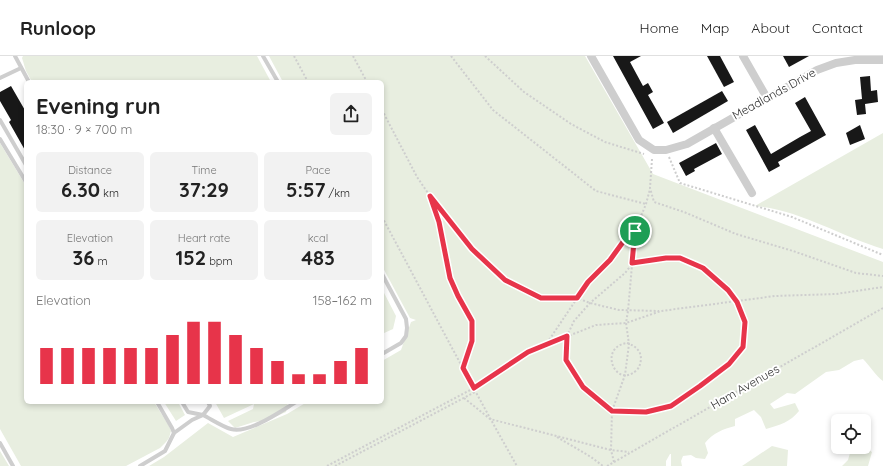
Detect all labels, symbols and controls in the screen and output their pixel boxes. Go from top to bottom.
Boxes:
text: Runloop [20,16,96,40]
text: Home [640,19,679,37]
text: Map [701,19,729,37]
text: About [751,19,790,37]
text: Contact [812,19,863,37]
street label: Meadlands Drive [729,64,818,123]
text: Evening run [36,92,161,120]
button: share [330,93,372,135]
text: 18:30 · 9 × 700 m [36,121,132,137]
text: Distance [68,163,112,177]
text: Time [191,163,217,177]
text: Pace [305,163,331,177]
text: 6.30 [61,177,100,202]
text: 37:29 [179,177,229,202]
text: 5:57 [286,177,325,202]
text: km [100,186,119,200]
text: /km [325,186,350,200]
pin [618,214,652,248]
icon: arrive [624,220,646,242]
text: Elevation [67,231,113,245]
text: Heart rate [178,231,230,245]
text: kcal [308,231,328,245]
text: 36 [73,245,94,270]
text: 152 [175,245,206,270]
text: 483 [301,245,335,270]
text: m [94,254,107,268]
text: bpm [206,254,233,268]
text: Elevation [36,292,91,308]
text: 158–162 m [313,292,372,308]
street label: Ham Avenues [708,361,782,412]
map controls [831,414,871,454]
button: locate [831,414,871,454]

